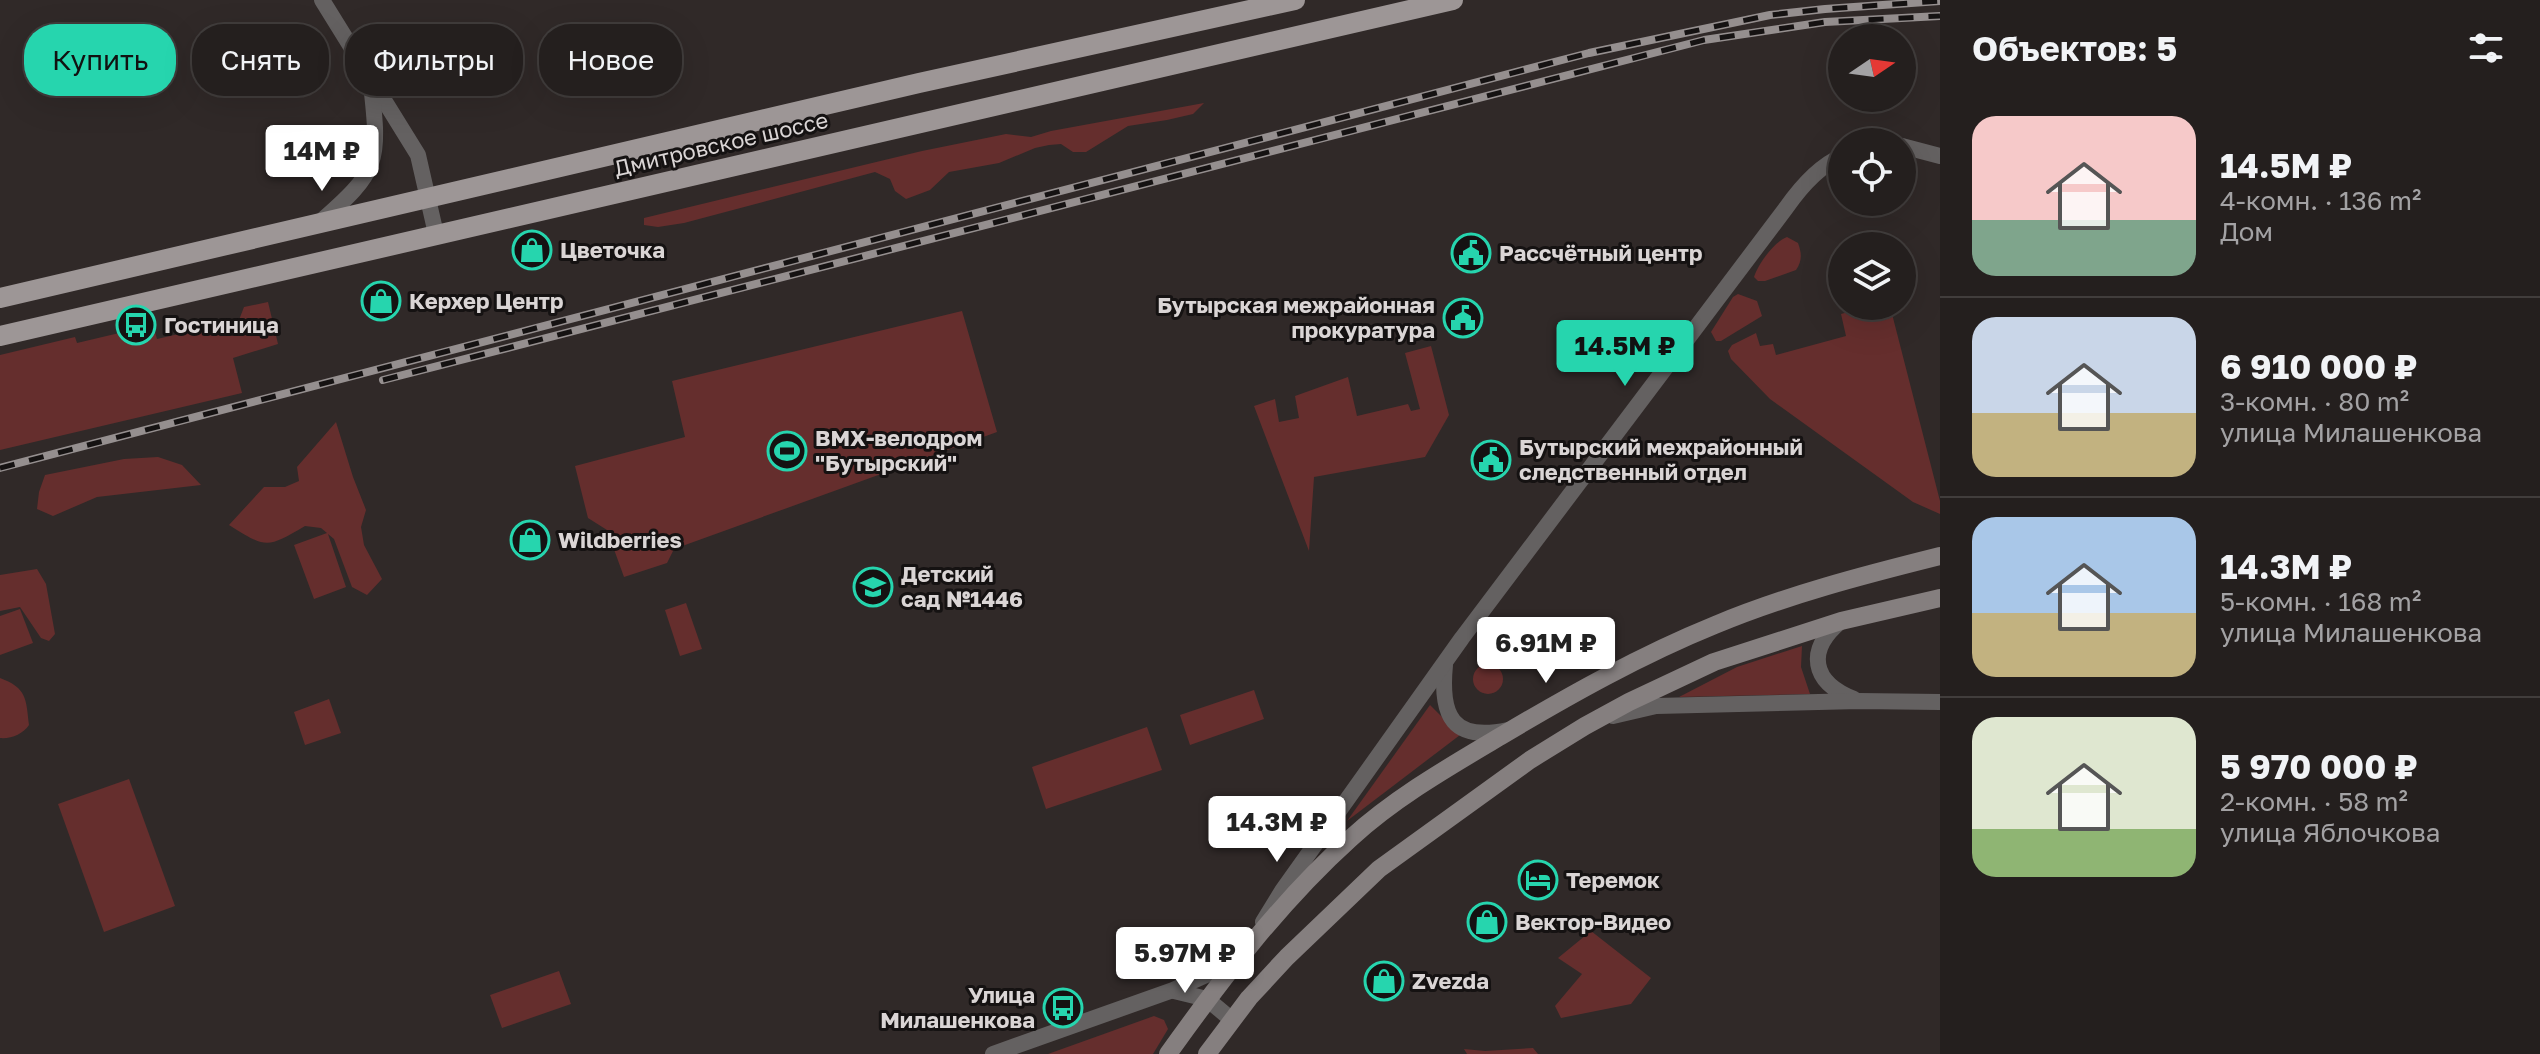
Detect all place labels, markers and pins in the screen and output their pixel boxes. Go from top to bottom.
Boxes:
pin: 14M ₽ [266,125,378,193]
shop icon: Цветочка [511,229,553,271]
public building icon: Рассчётный центр [1450,232,1492,274]
place label: Цветочка [560,236,665,263]
place label: Рассчётный центр [1499,239,1703,266]
shop icon: Керхер Центр [360,280,402,322]
place label: Керхер Центр [409,287,564,314]
place label: Бутырская межрайонная прокуратура [1157,291,1435,343]
public building icon: Бутырская межрайонная прокуратура [1442,297,1484,339]
bus stop icon: Гостиница [115,304,157,346]
place label: Гостиница [164,311,279,338]
pin: 14.5M ₽ [1551,320,1699,388]
place label: BMX-велодром "Бутырский" [815,424,982,476]
sports icon: BMX-велодром "Бутырский" [766,430,808,472]
place label: Бутырский межрайонный следственный отдел [1519,433,1803,485]
public building icon: Бутырский межрайонный следственный отдел [1470,439,1512,481]
shop icon: Wildberries [509,519,551,561]
place label: Wildberries [558,526,682,553]
place label: Детский сад №1446 [901,560,1023,612]
school or university icon: Детский сад №1446 [852,566,894,608]
pin: 6.91M ₽ [1472,617,1620,685]
pin: 14.3M ₽ [1203,796,1351,864]
hotel icon: Теремок [1517,859,1559,901]
place label: Теремок [1566,866,1660,893]
shop icon: Вектор-Видео [1466,901,1508,943]
place label: Вектор-Видео [1515,908,1671,935]
pin: 5.97M ₽ [1111,927,1259,995]
shop icon: Zvezda [1363,960,1405,1002]
place label: Zvezda [1412,967,1489,994]
place label: Улица Милашенкова [880,981,1035,1033]
bus stop icon: Улица Милашенкова [1042,987,1084,1029]

